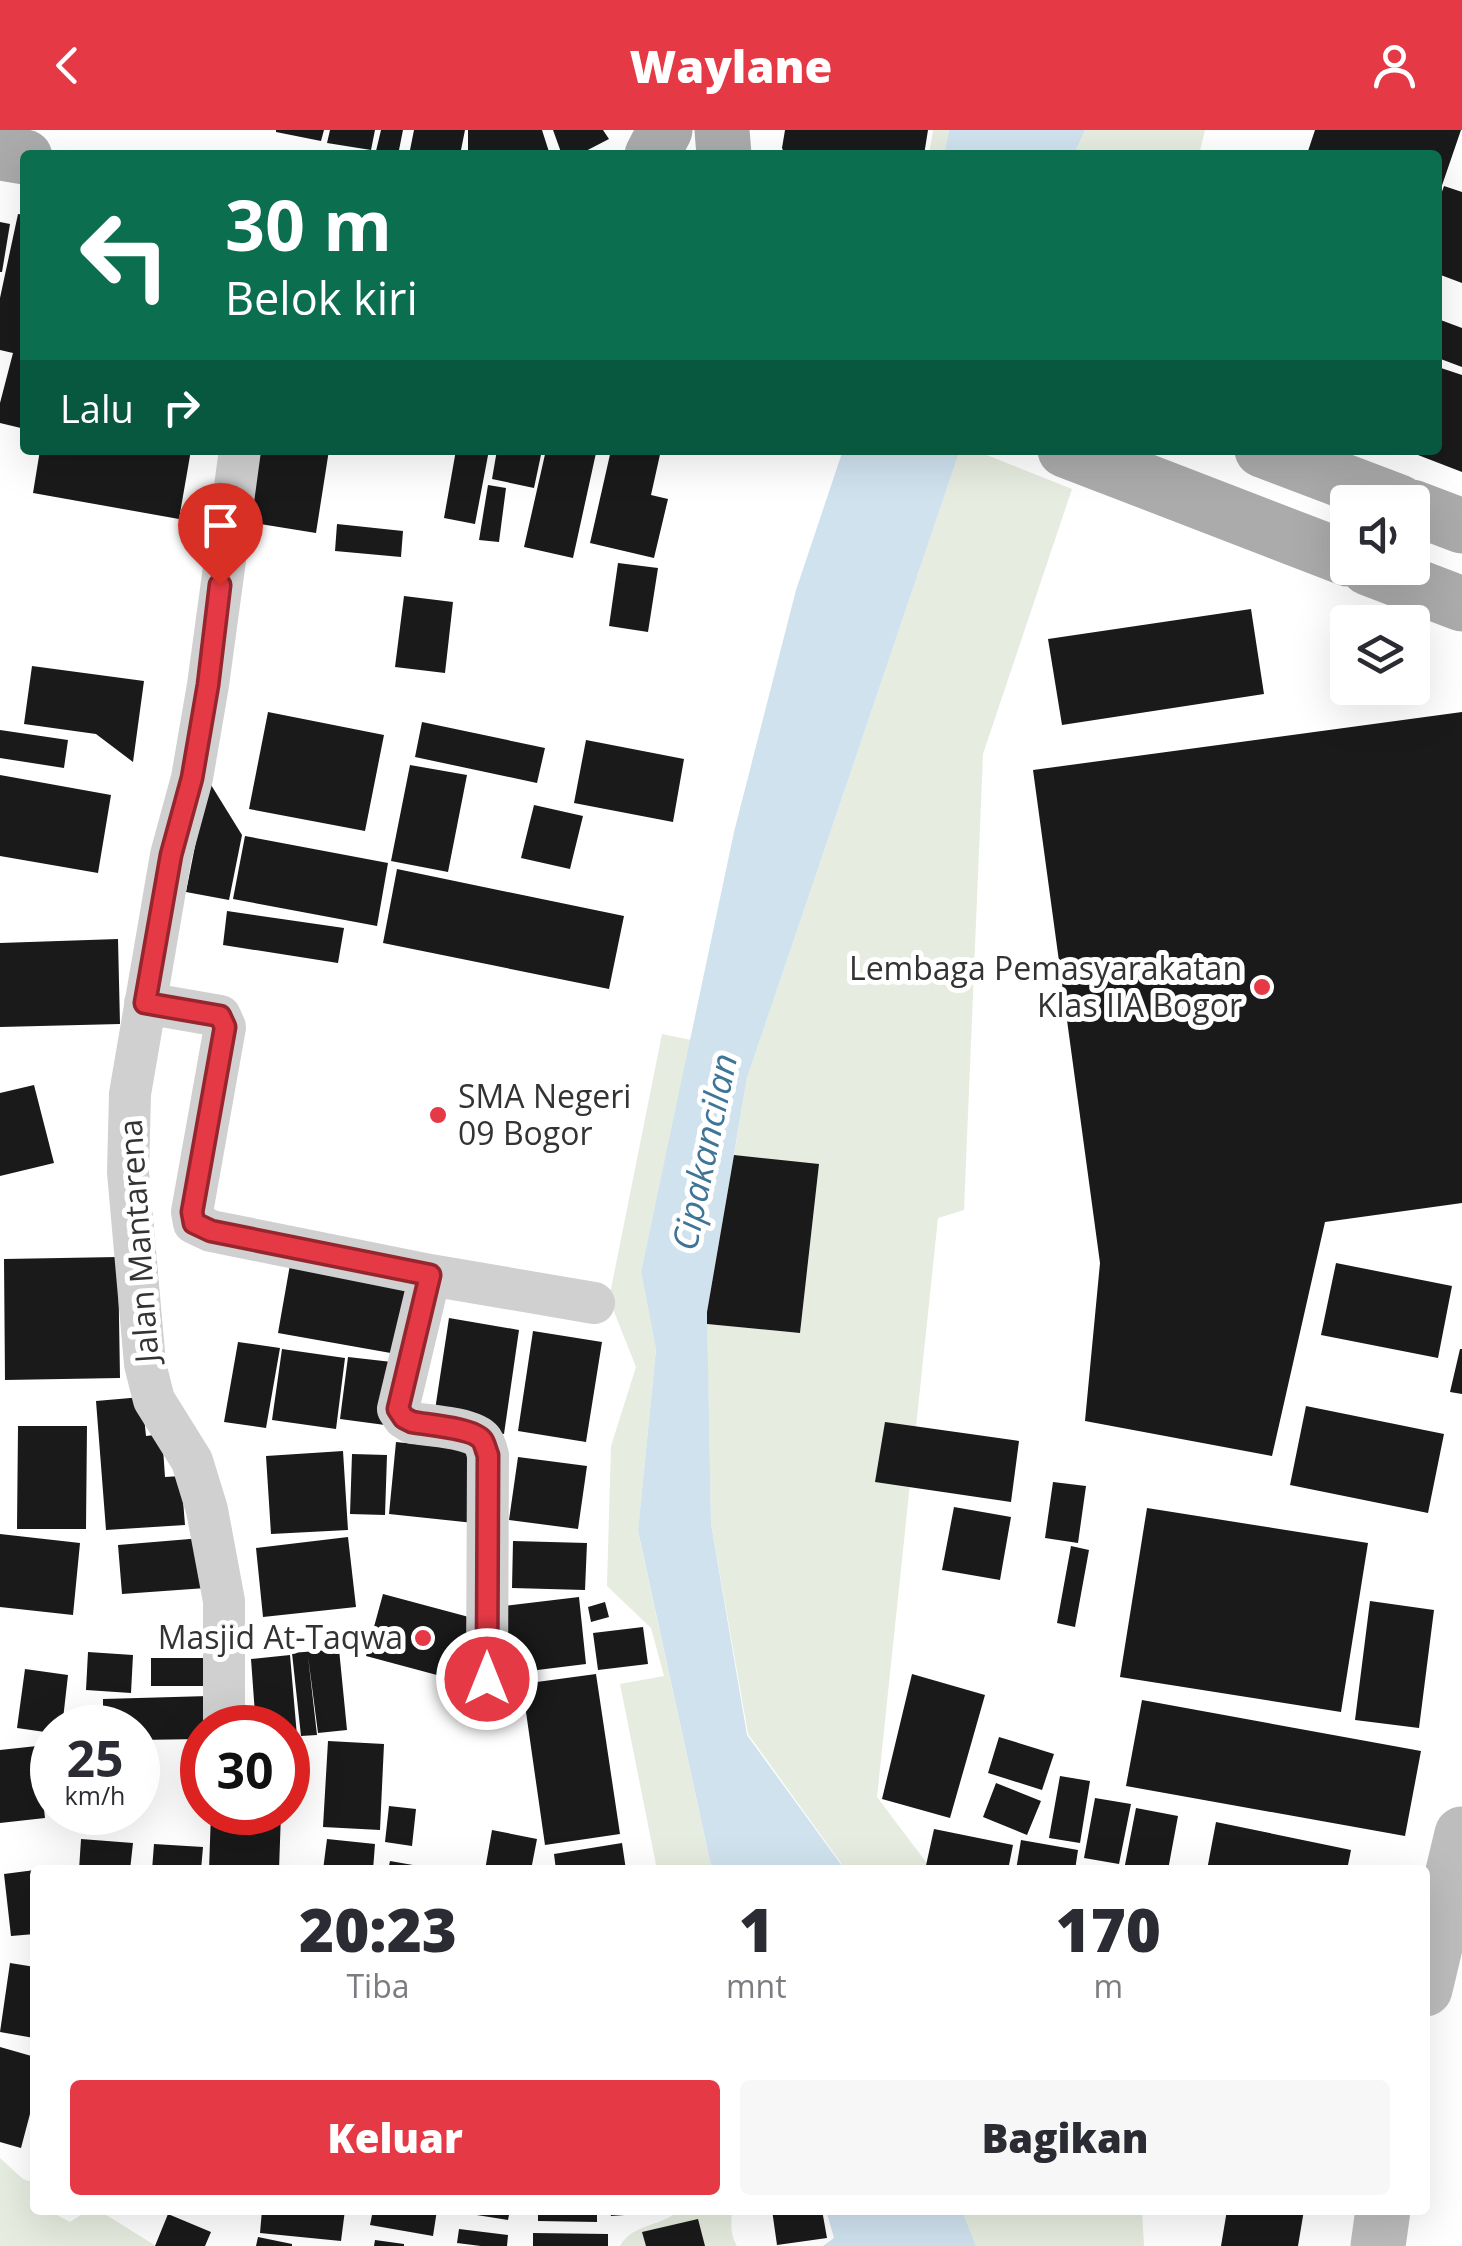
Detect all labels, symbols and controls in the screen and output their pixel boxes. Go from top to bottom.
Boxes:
text: Waylane [630,35,832,96]
icon: back [40,38,95,93]
icon: person [1367,38,1422,93]
text: 30 m [225,176,392,272]
icon: left [60,190,190,320]
text: Belok kiri [225,267,418,328]
icon: right [154,380,209,435]
text: Lalu [60,382,134,434]
pin [178,483,263,586]
map controls [1330,485,1430,705]
button: sound [1330,485,1430,585]
icon: arrive [193,498,248,553]
button: layers [1330,605,1430,705]
place label: Lembaga Pemasyarakatan Klas IIA Bogor [849,946,1242,1026]
marker: Lembaga Pemasyarakatan Klas IIA Bogor [1251,976,1273,998]
water label: Cipakancilan [660,1049,747,1254]
place label: SMA Negeri 09 Bogor [458,1074,631,1154]
marker: SMA Negeri 09 Bogor [427,1104,449,1126]
street label: Jalan Mantarena [108,1118,168,1367]
place label: Masjid At-Taqwa [158,1615,403,1658]
marker: Masjid At-Taqwa [412,1627,434,1649]
position arrow [435,1627,539,1731]
speed limit sign: 30 [180,1705,310,1835]
text: 25 [66,1724,124,1792]
text: km/h [65,1778,125,1812]
text: 20:23 [299,1888,457,1970]
text: 1 [739,1888,774,1970]
text: 170 [1056,1888,1161,1970]
text: Tiba [346,1964,409,2007]
text: mnt [726,1964,787,2007]
text: m [1093,1964,1123,2007]
button: Keluar [70,2080,720,2195]
button: Bagikan [740,2080,1390,2195]

